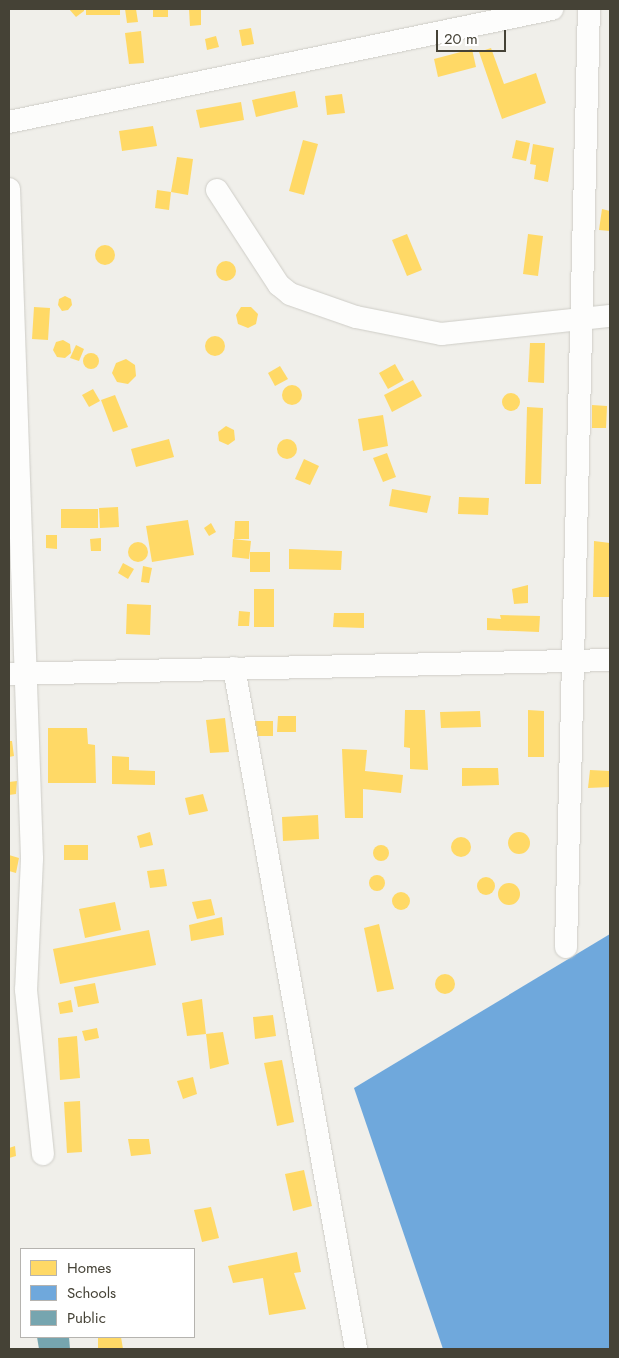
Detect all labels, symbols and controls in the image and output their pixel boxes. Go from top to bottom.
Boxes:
scale bar [439,20,509,52]
text: 20 m [444,28,478,50]
legend [20,1248,195,1338]
text: Homes [67,1257,111,1279]
text: Schools [67,1282,116,1304]
text: Public [67,1307,106,1329]

